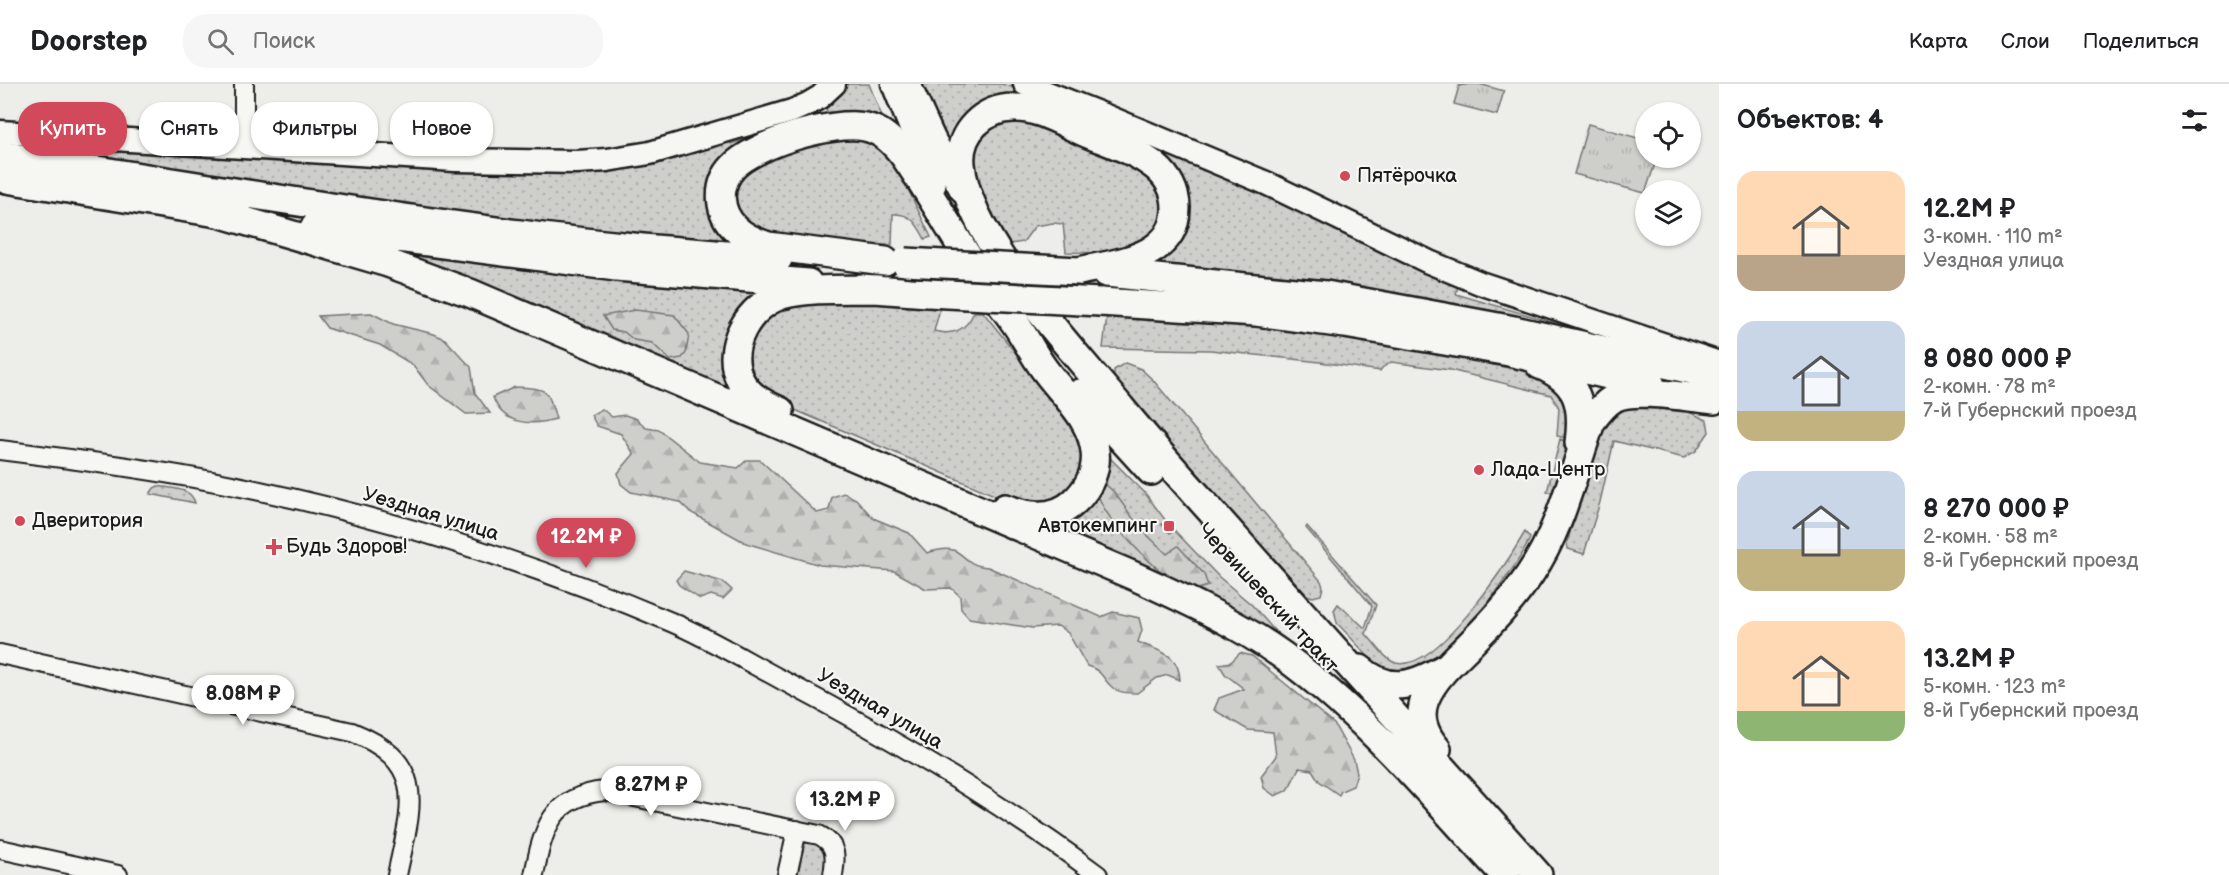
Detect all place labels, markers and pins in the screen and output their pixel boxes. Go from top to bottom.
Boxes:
place label: Пятёрочка [1357,164,1457,188]
marker: Пятёрочка [1338,169,1352,183]
place label: Лада-Центр [1490,458,1606,482]
marker: Лада-Центр [1472,463,1486,477]
place label: Дверитория [32,509,143,533]
marker: Дверитория [13,514,27,528]
place label: Автокемпинг [1037,514,1157,538]
pin: 12.2M ₽ [531,518,641,569]
marker: Автокемпинг [1162,519,1176,533]
place label: Будь Здоров! [286,535,407,559]
marker: Будь Здоров! [267,540,281,554]
pin: 8.08M ₽ [188,675,298,726]
pin: 8.27M ₽ [596,766,706,817]
pin: 13.2M ₽ [790,781,900,832]

